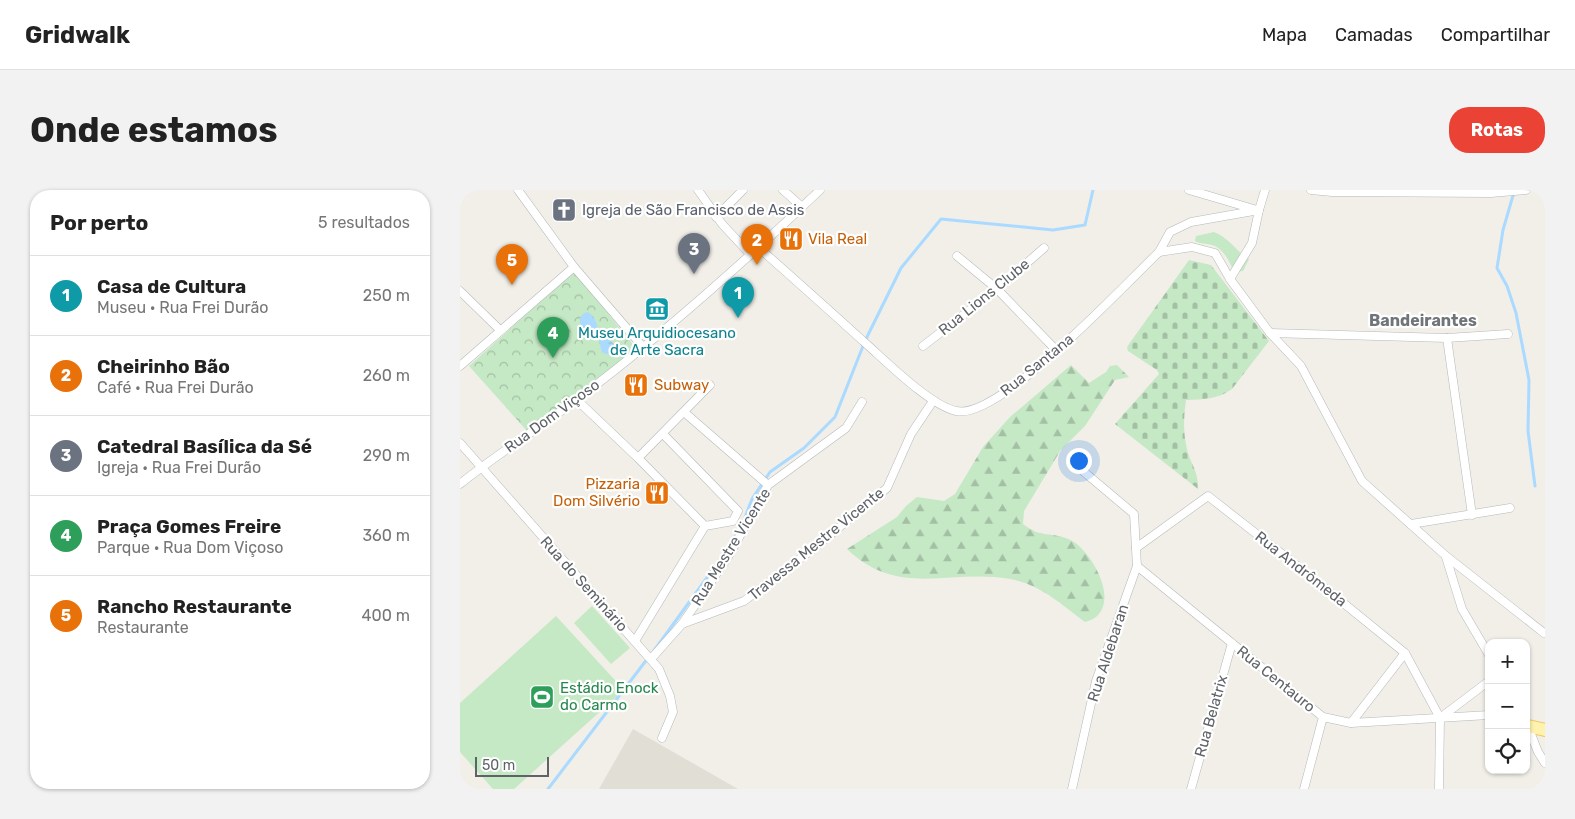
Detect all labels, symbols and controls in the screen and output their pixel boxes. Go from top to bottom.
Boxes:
text: Gridwalk [25,21,130,49]
text: Mapa [1262,24,1307,46]
text: Camadas [1335,24,1413,46]
text: Compartilhar [1441,24,1550,46]
button: Rotas [1449,107,1545,153]
text: Onde estamos [30,109,278,151]
church icon: Igreja de São Francisco de Assis [551,197,577,223]
place label: Igreja de São Francisco de Assis [582,201,805,219]
text: Por perto [50,210,148,235]
text: 5 resultados [318,213,410,232]
pin: 2 [741,224,773,265]
restaurant icon: Vila Real [778,226,804,252]
place label: Vila Real [808,230,867,248]
pin: 3 [678,233,710,274]
pin: 5 [496,244,528,285]
street label: Rua Lions Clube [935,255,1033,339]
text: Casa de Cultura [97,275,246,298]
pin: 1 [722,277,754,318]
text: 1 [62,286,70,305]
text: 250 m [363,286,410,305]
museum icon: Museu Arquidiocesano de Arte Sacra [644,296,670,322]
text: Museu · Rua Frei Durão [97,298,269,317]
district label: Bandeirantes [1369,311,1477,330]
pin: 4 [537,317,569,358]
place label: Museu Arquidiocesano de Arte Sacra [578,324,736,359]
street label: Rua Santana [997,330,1077,400]
text: Cheirinho Bão [97,355,230,378]
text: 2 [61,366,71,385]
text: 260 m [363,366,410,385]
restaurant icon: Subway [623,372,649,398]
street label: Rua Dom Viçoso [501,376,603,456]
place label: Subway [654,376,709,394]
text: Café · Rua Frei Durão [97,378,254,397]
text: Catedral Basílica da Sé [97,435,312,458]
text: 3 [61,446,71,465]
text: 290 m [363,446,410,465]
your location [1066,448,1092,474]
text: Igreja · Rua Frei Durão [97,458,261,477]
place label: Pizzaria Dom Silvério [553,475,640,510]
restaurant icon: Pizzaria Dom Silvério [644,480,670,506]
street label: Travessa Mestre Vicente [745,484,887,604]
street label: Rua Mestre Vicente [688,485,774,609]
text: Praça Gomes Freire [97,515,281,538]
text: 4 [61,526,71,545]
text: 360 m [362,526,410,545]
street label: Rua Andrômeda [1251,528,1351,610]
street label: Rua do Seminário [536,533,632,635]
text: Parque · Rua Dom Viçoso [97,538,284,557]
text: Rancho Restaurante [97,595,292,618]
street label: Rua Aldebaran [1084,602,1132,704]
text: 5 [61,606,71,625]
text: 400 m [362,606,410,625]
text: Restaurante [97,618,189,637]
map controls [1485,639,1530,774]
button: + [1485,639,1530,684]
street label: Rua Centauro [1233,642,1319,716]
street label: Rua Belatrix [1191,673,1231,759]
place label: Estádio Enock do Carmo [560,679,659,714]
sports icon: Estádio Enock do Carmo [529,684,555,710]
button: − [1485,684,1530,729]
button: locate [1485,729,1530,774]
scale bar [475,754,549,777]
text: 50 m [482,757,515,774]

